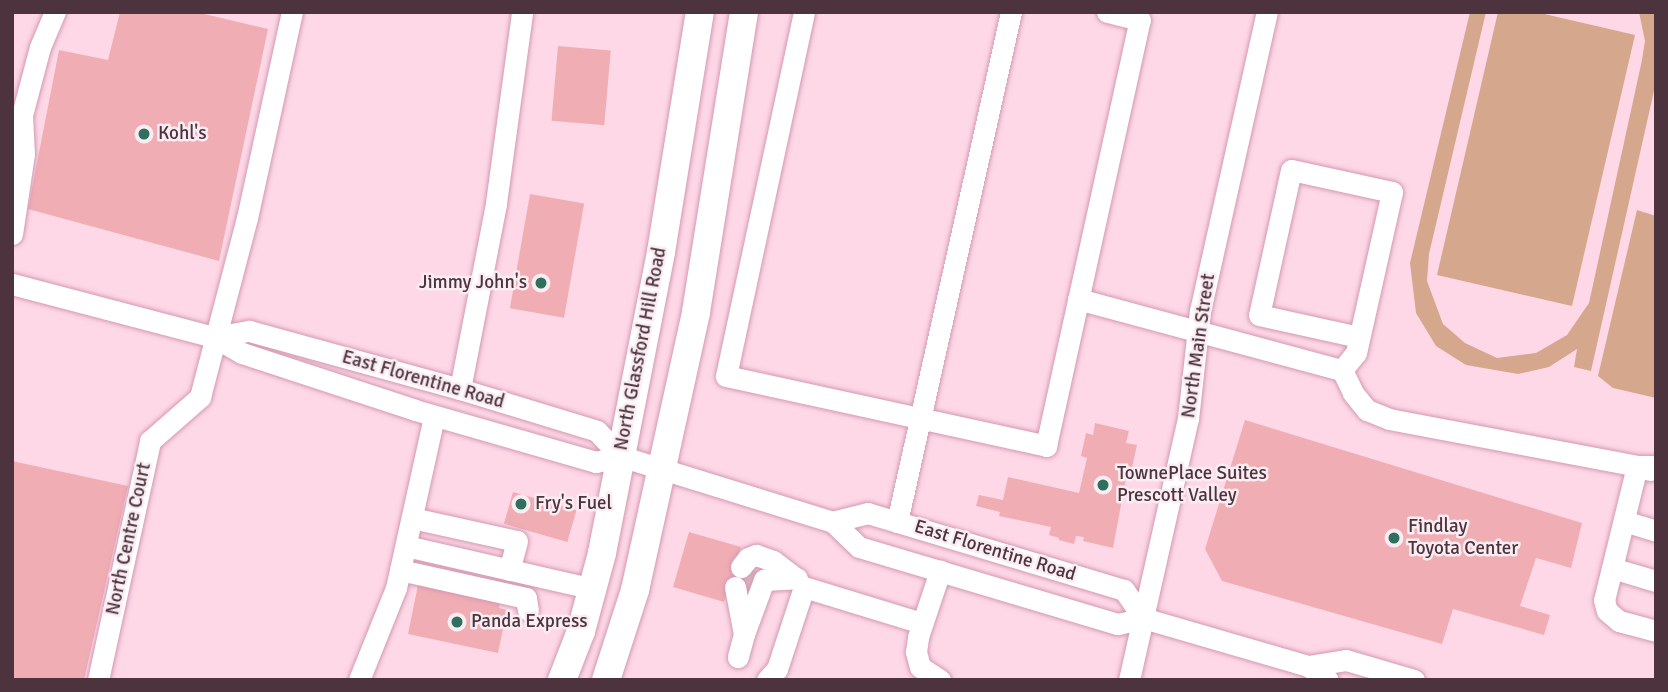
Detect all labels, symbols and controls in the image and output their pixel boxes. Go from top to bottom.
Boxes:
place label: Kohl's [158,123,206,145]
marker: Kohl's [136,126,152,142]
street label: North Glassford Hill Road [610,246,672,452]
place label: Jimmy John's [419,272,527,294]
street label: North Main Street [1178,272,1220,420]
marker: Jimmy John's [533,275,549,291]
street label: East Florentine Road [339,346,507,414]
street label: North Centre Court [102,461,156,617]
place label: TownePlace Suites Prescott Valley [1117,463,1267,507]
marker: TownePlace Suites Prescott Valley [1095,477,1111,493]
place label: Fry's Fuel [535,493,612,515]
marker: Fry's Fuel [513,496,529,512]
street label: East Florentine Road [911,516,1079,586]
place label: Findlay Toyota Center [1408,516,1518,560]
marker: Findlay Toyota Center [1386,530,1402,546]
place label: Panda Express [471,611,588,633]
marker: Panda Express [449,614,465,630]

